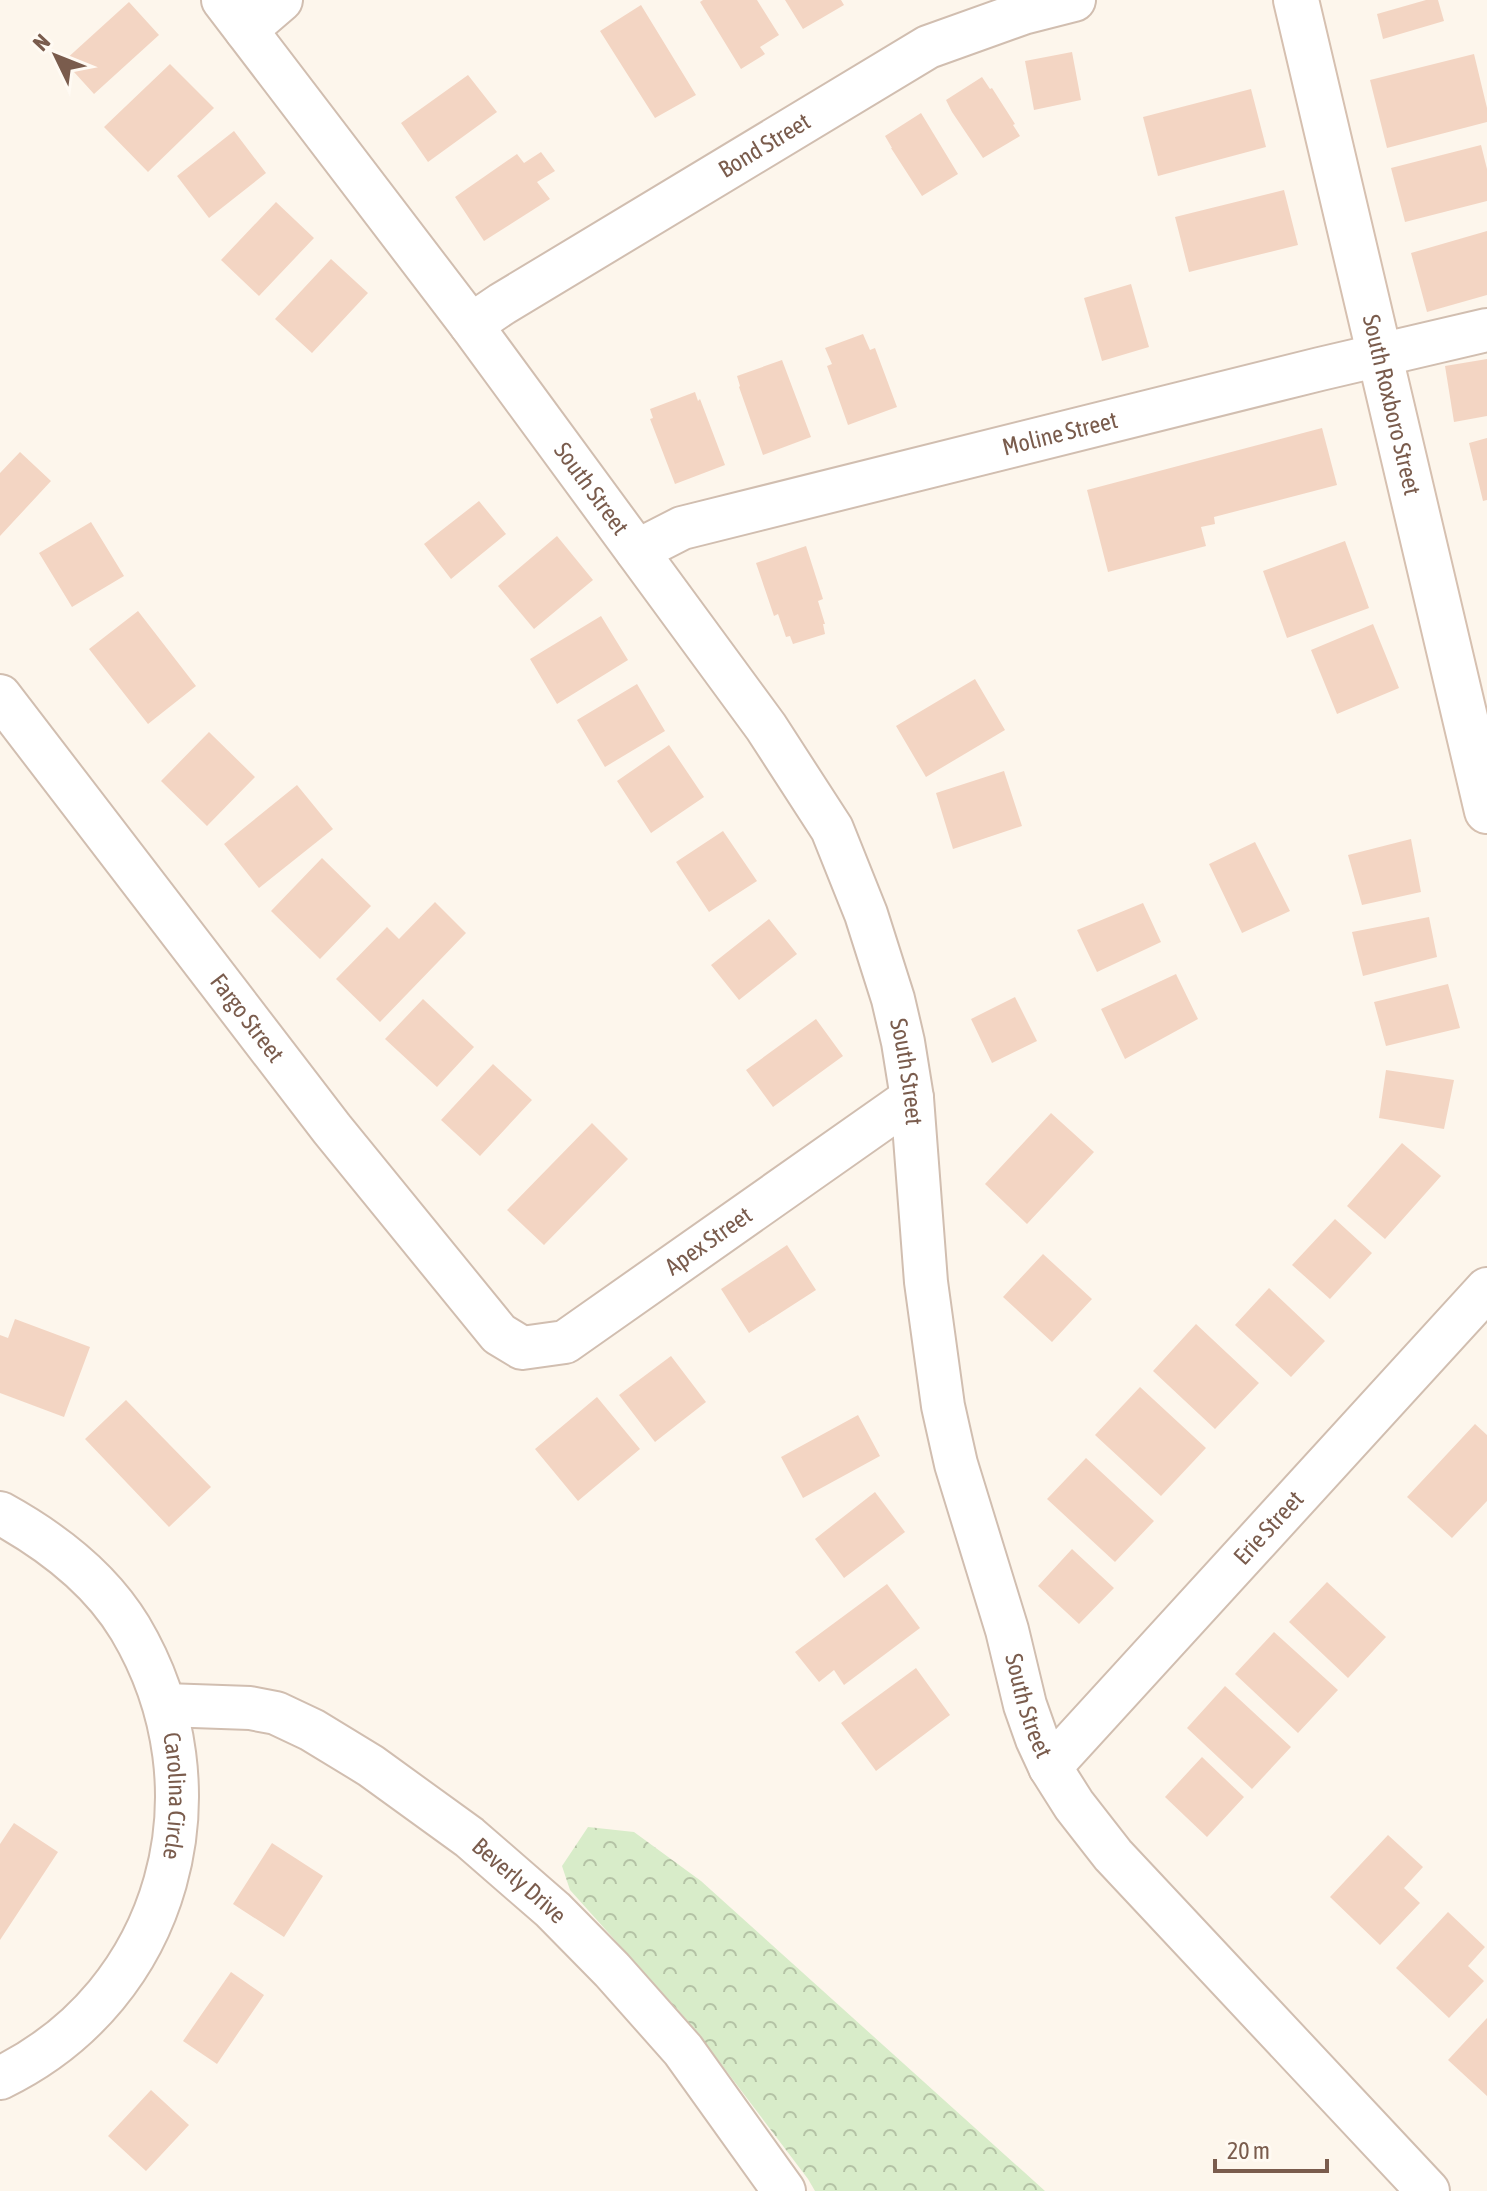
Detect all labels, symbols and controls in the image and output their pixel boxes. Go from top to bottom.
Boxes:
north arrow [16,16,96,96]
text: N [27,29,55,56]
street label: Bond Street [714,107,815,183]
street label: South Roxboro Street [1358,312,1426,498]
street label: Moline Street [999,406,1120,461]
street label: South Street [549,437,634,540]
street label: Fargo Street [205,968,290,1067]
street label: South Street [885,1016,928,1126]
street label: Apex Street [660,1201,757,1280]
street label: Erie Street [1228,1485,1309,1570]
street label: South Street [1000,1651,1058,1762]
street label: Carolina Circle [158,1730,191,1862]
street label: Beverly Drive [467,1832,572,1928]
scale bar [1215,2123,1327,2173]
text: 20 m [1227,2137,1270,2164]

